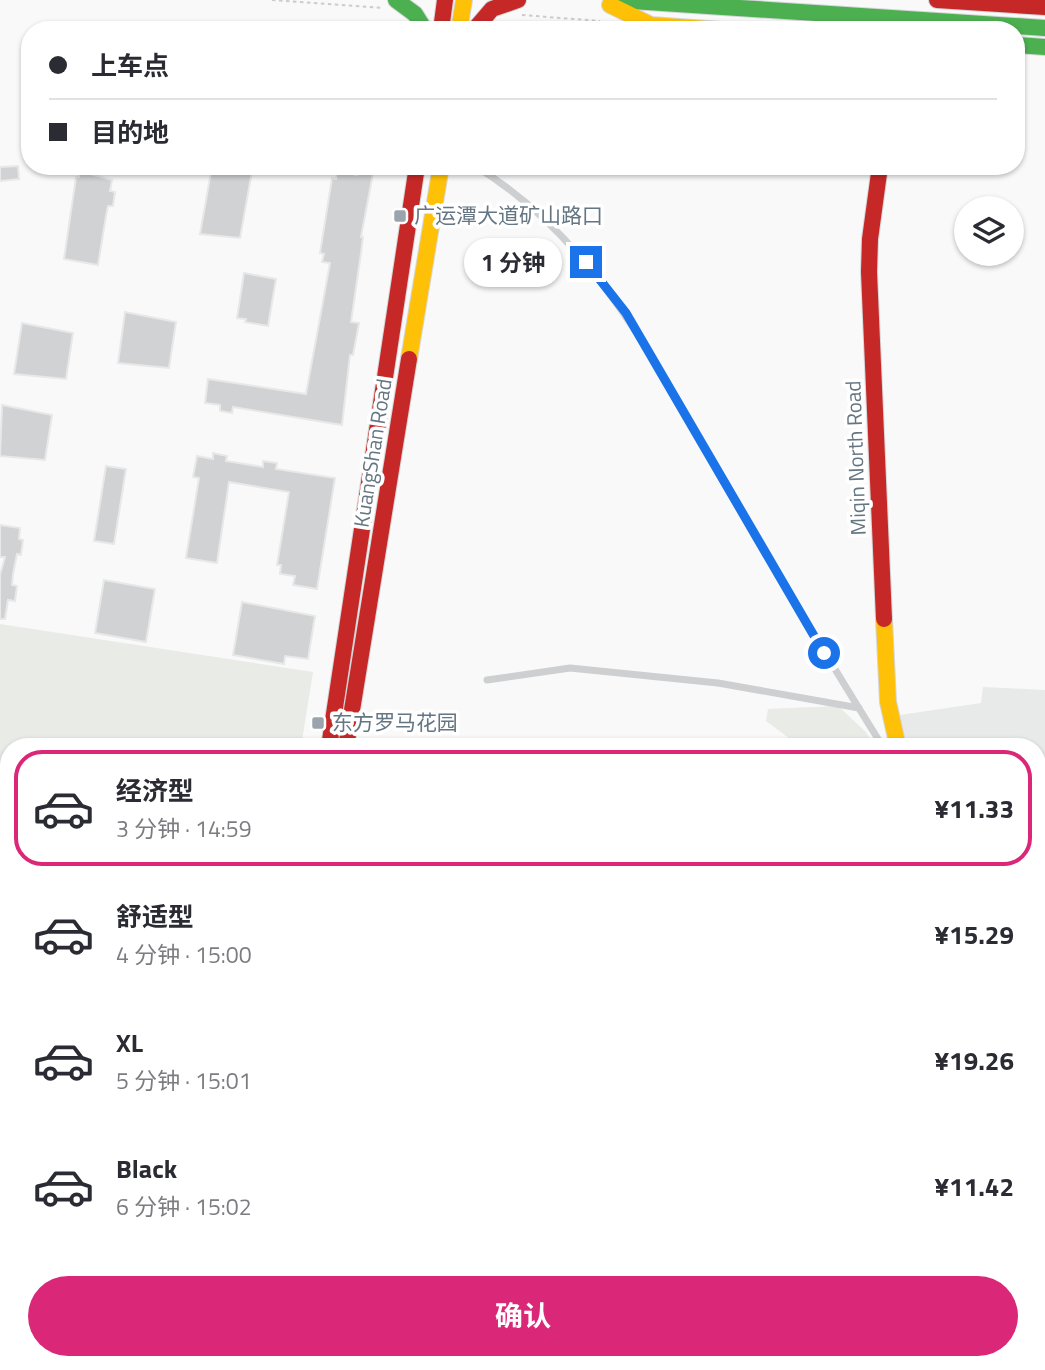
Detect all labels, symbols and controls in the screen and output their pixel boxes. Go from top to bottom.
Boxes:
text: 上车点 [91,46,169,85]
text: 目的地 [91,113,169,152]
map controls [954,196,1024,266]
button: layers [954,196,1024,266]
place label: 广运潭大道矿山路口 [414,199,603,231]
marker: 广运潭大道矿山路口 [392,208,408,224]
callout: 1 分钟 [463,238,562,286]
text: 1 分钟 [481,245,545,280]
route end [570,246,602,278]
street label: KuangShan Road [344,376,400,529]
street label: Miqin North Road [836,380,874,536]
route start [808,637,840,669]
place label: 东方罗马花园 [332,706,458,738]
marker: 东方罗马花园 [310,715,326,731]
text: 经济型 [116,771,194,810]
icon: car [32,777,95,840]
text: ¥11.33 [935,789,1014,828]
text: 3 分钟 · 14:59 [116,811,252,846]
text: 舒适型 [116,897,194,936]
icon: car [32,903,95,966]
text: ¥15.29 [935,915,1014,954]
text: 4 分钟 · 15:00 [116,937,252,972]
text: XL [116,1023,143,1062]
icon: car [32,1029,95,1092]
text: ¥19.26 [935,1041,1014,1080]
text: 5 分钟 · 15:01 [116,1063,252,1098]
text: Black [116,1149,177,1188]
icon: car [32,1155,95,1218]
text: ¥11.42 [935,1167,1014,1206]
text: 6 分钟 · 15:02 [116,1189,252,1224]
button: 确认 [28,1276,1018,1356]

